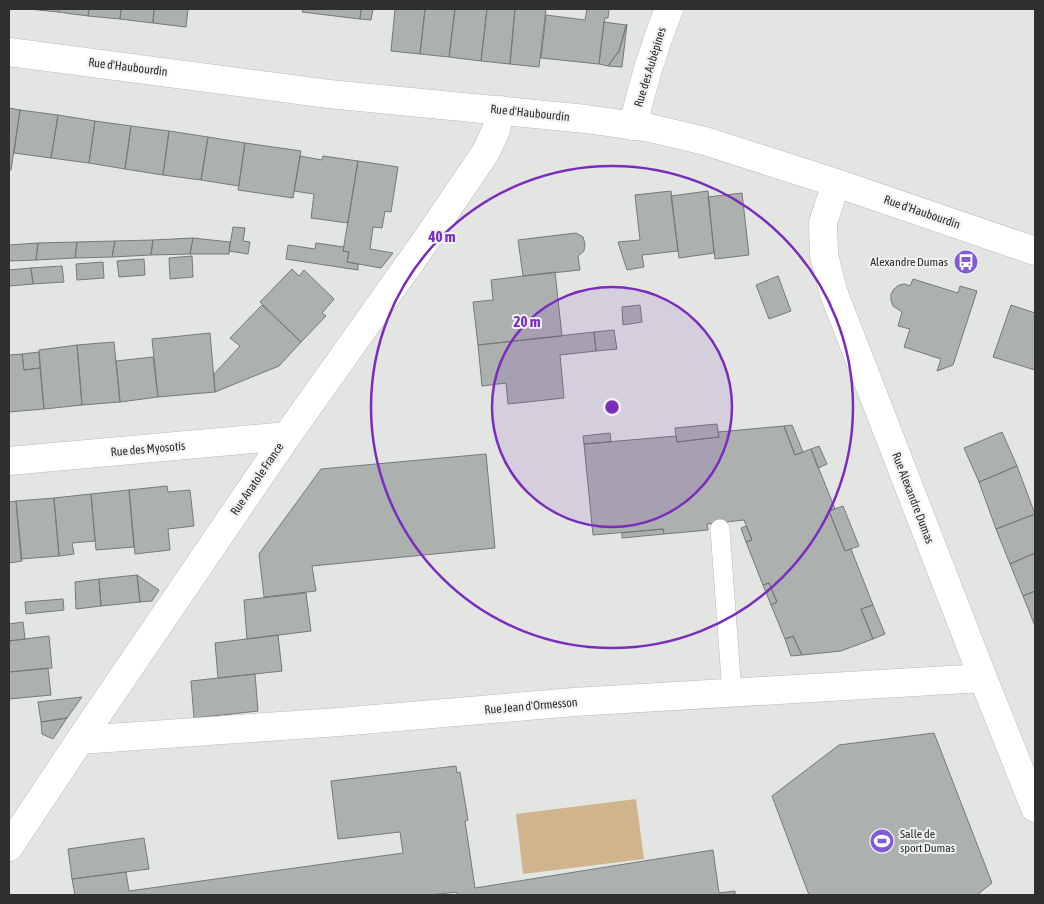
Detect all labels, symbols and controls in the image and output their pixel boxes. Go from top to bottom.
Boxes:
street label: Rue des Aubépines [631,25,669,109]
street label: Rue d'Haubourdin [88,55,168,79]
street label: Rue d'Haubourdin [490,102,570,124]
street label: Rue d'Haubourdin [882,192,962,232]
text: 40 m [428,228,456,245]
bus stop icon: Alexandre Dumas [953,249,979,275]
place label: Alexandre Dumas [870,255,948,269]
text: 20 m [514,313,541,330]
centre of rings [603,398,621,416]
street label: Rue des Myosotis [110,439,186,459]
street label: Rue Anatole France [228,440,286,518]
street label: Rue Alexandre Dumas [889,450,937,546]
street label: Rue Jean d'Ormesson [484,695,578,717]
place label: Salle de sport Dumas [900,827,955,855]
sports icon: Salle de sport Dumas [869,828,895,854]

